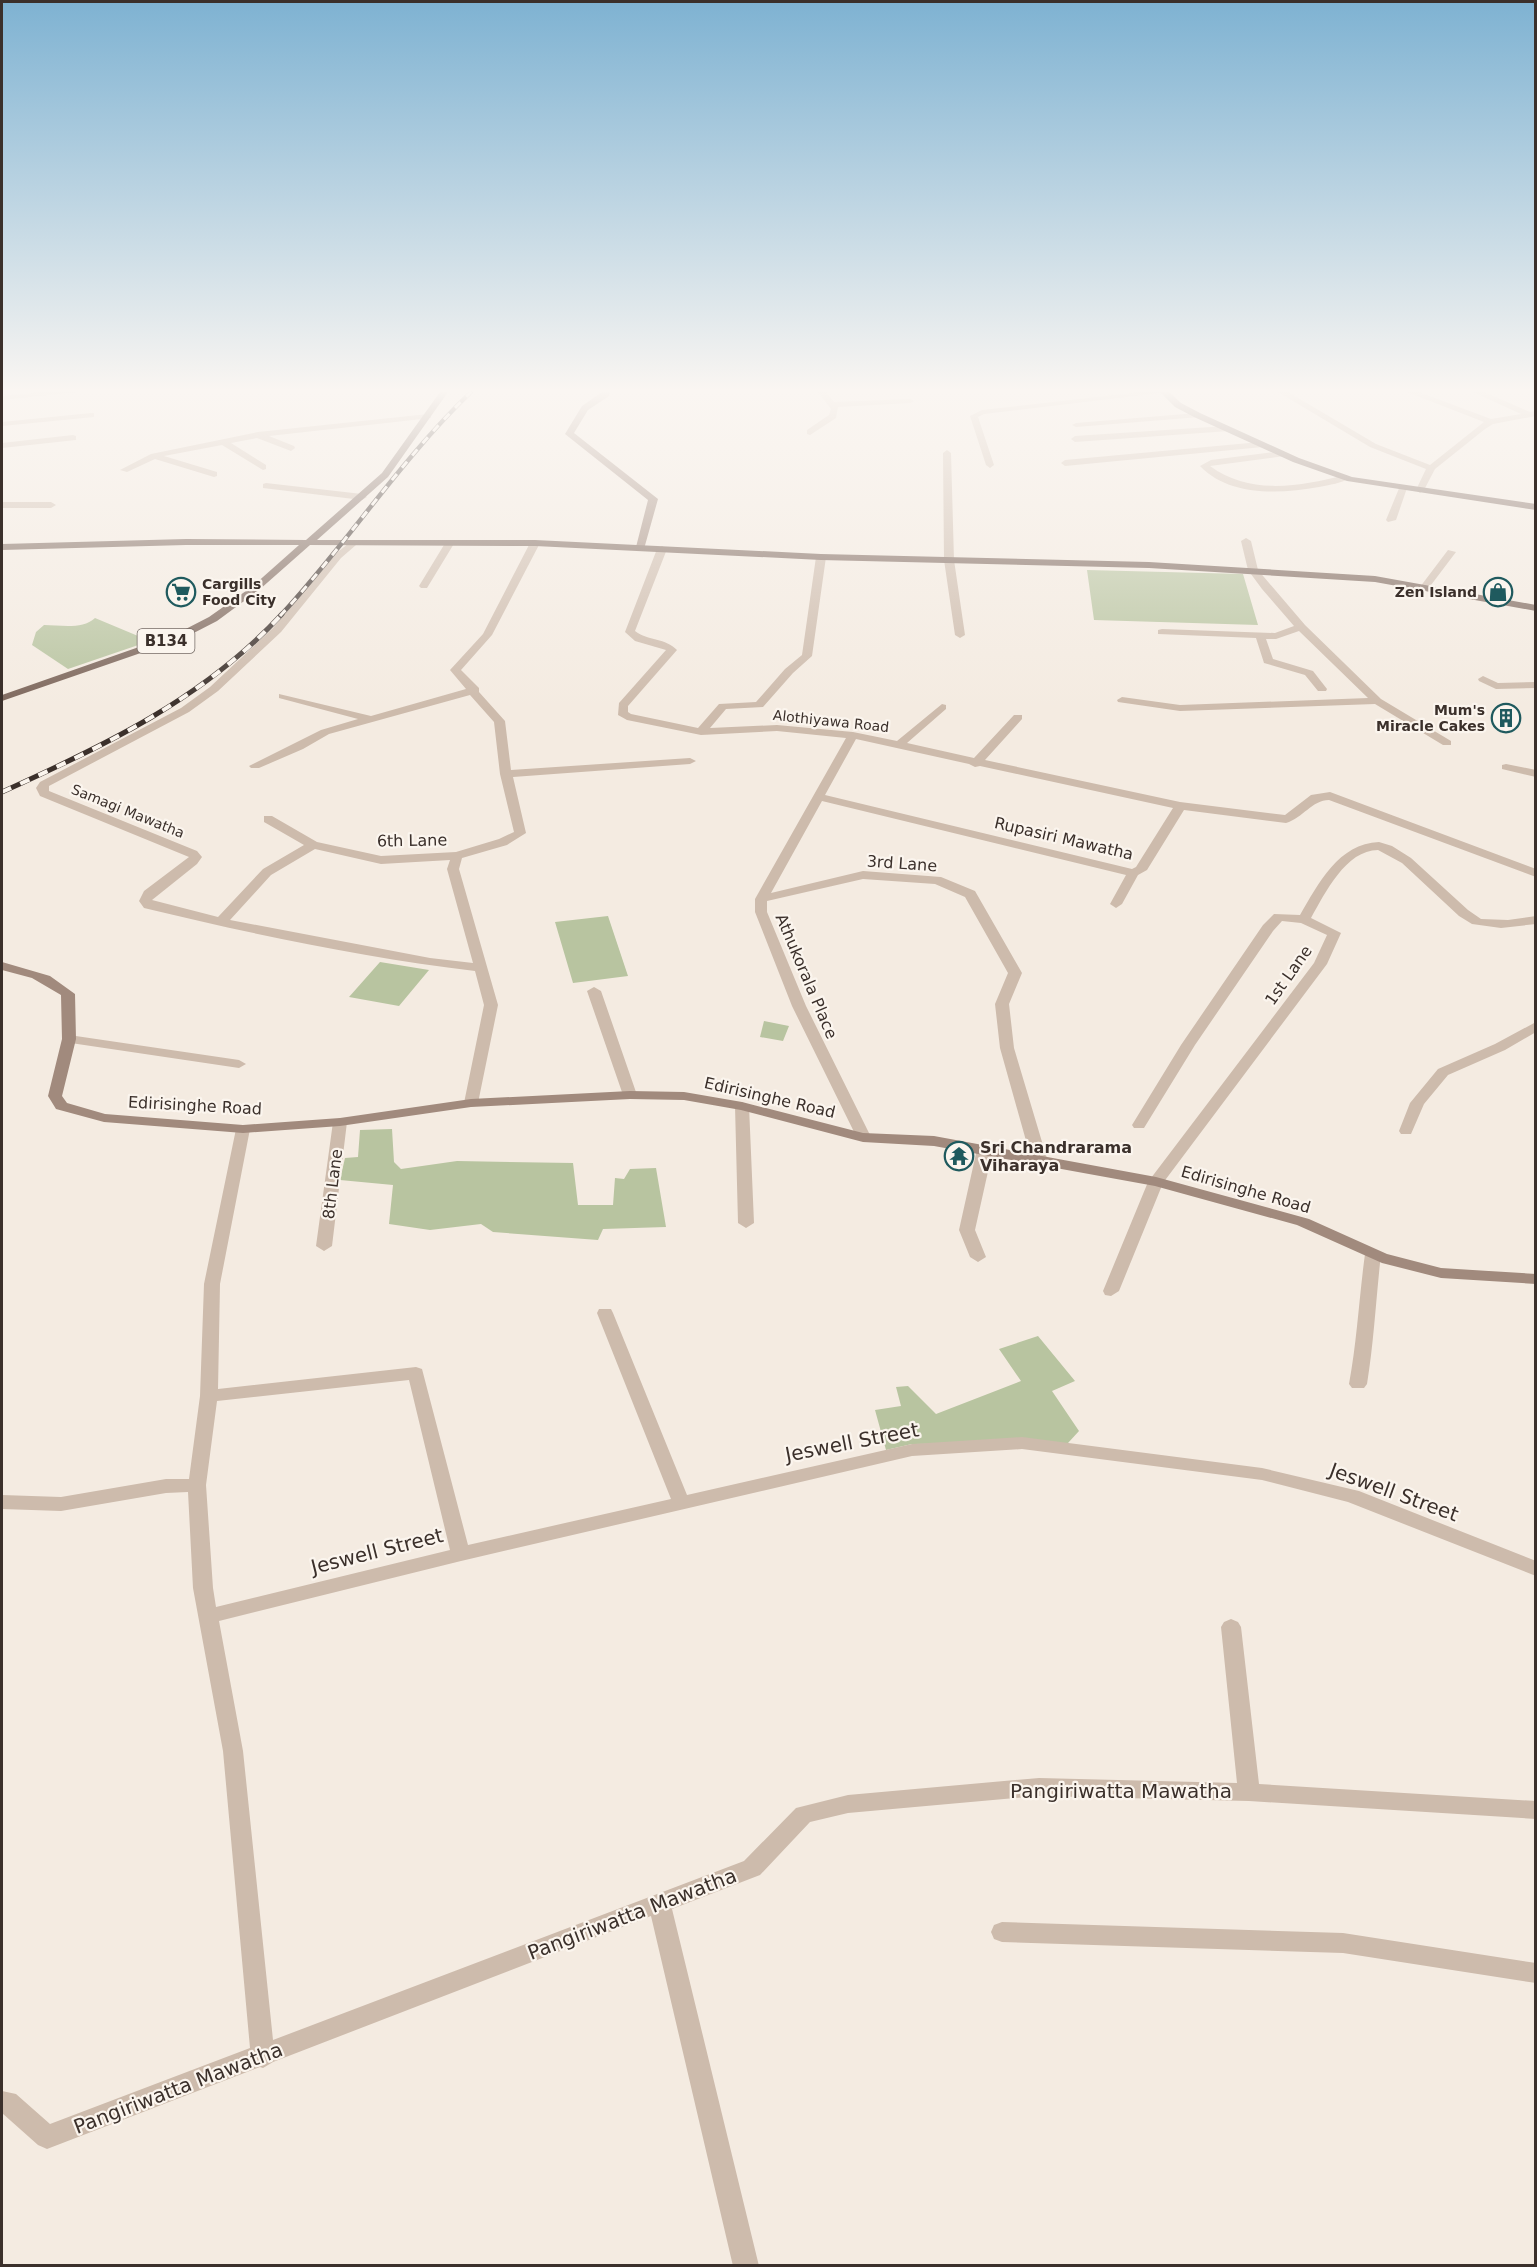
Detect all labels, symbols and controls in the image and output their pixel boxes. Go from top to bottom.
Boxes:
supermarket icon: Cargills Food City [165,576,197,608]
place label: Cargills Food City [202,576,276,608]
shop icon: Zen Island [1482,576,1514,608]
place label: Zen Island [1395,584,1477,600]
road number: B134 [138,629,195,653]
place label: Mum's Miracle Cakes [1376,702,1485,734]
building icon: Mum's Miracle Cakes [1490,702,1522,734]
street label: Alothiyawa Road [772,707,890,735]
street label: Samagi Mawatha [69,781,187,841]
street label: Rupasiri Mawatha [993,813,1135,864]
street label: 6th Lane [377,830,447,851]
street label: 3rd Lane [866,852,938,875]
street label: Athukorala Place [772,911,841,1042]
street label: 1st Lane [1261,942,1316,1009]
street label: Edirisinghe Road [702,1073,837,1122]
street label: Edirisinghe Road [128,1093,262,1118]
place label: Sri Chandrarama Viharaya [980,1138,1132,1175]
temple icon: Sri Chandrarama Viharaya [943,1140,975,1172]
street label: 8th Lane [319,1148,346,1220]
street label: Edirisinghe Road [1179,1162,1313,1217]
street label: Jeswell Street [781,1417,921,1467]
street label: Jeswell Street [1324,1457,1462,1527]
street label: Jeswell Street [306,1523,446,1580]
street label: Pangiriwatta Mawatha [1010,1779,1232,1803]
street label: Pangiriwatta Mawatha [524,1863,740,1965]
street label: Pangiriwatta Mawatha [70,2037,286,2139]

